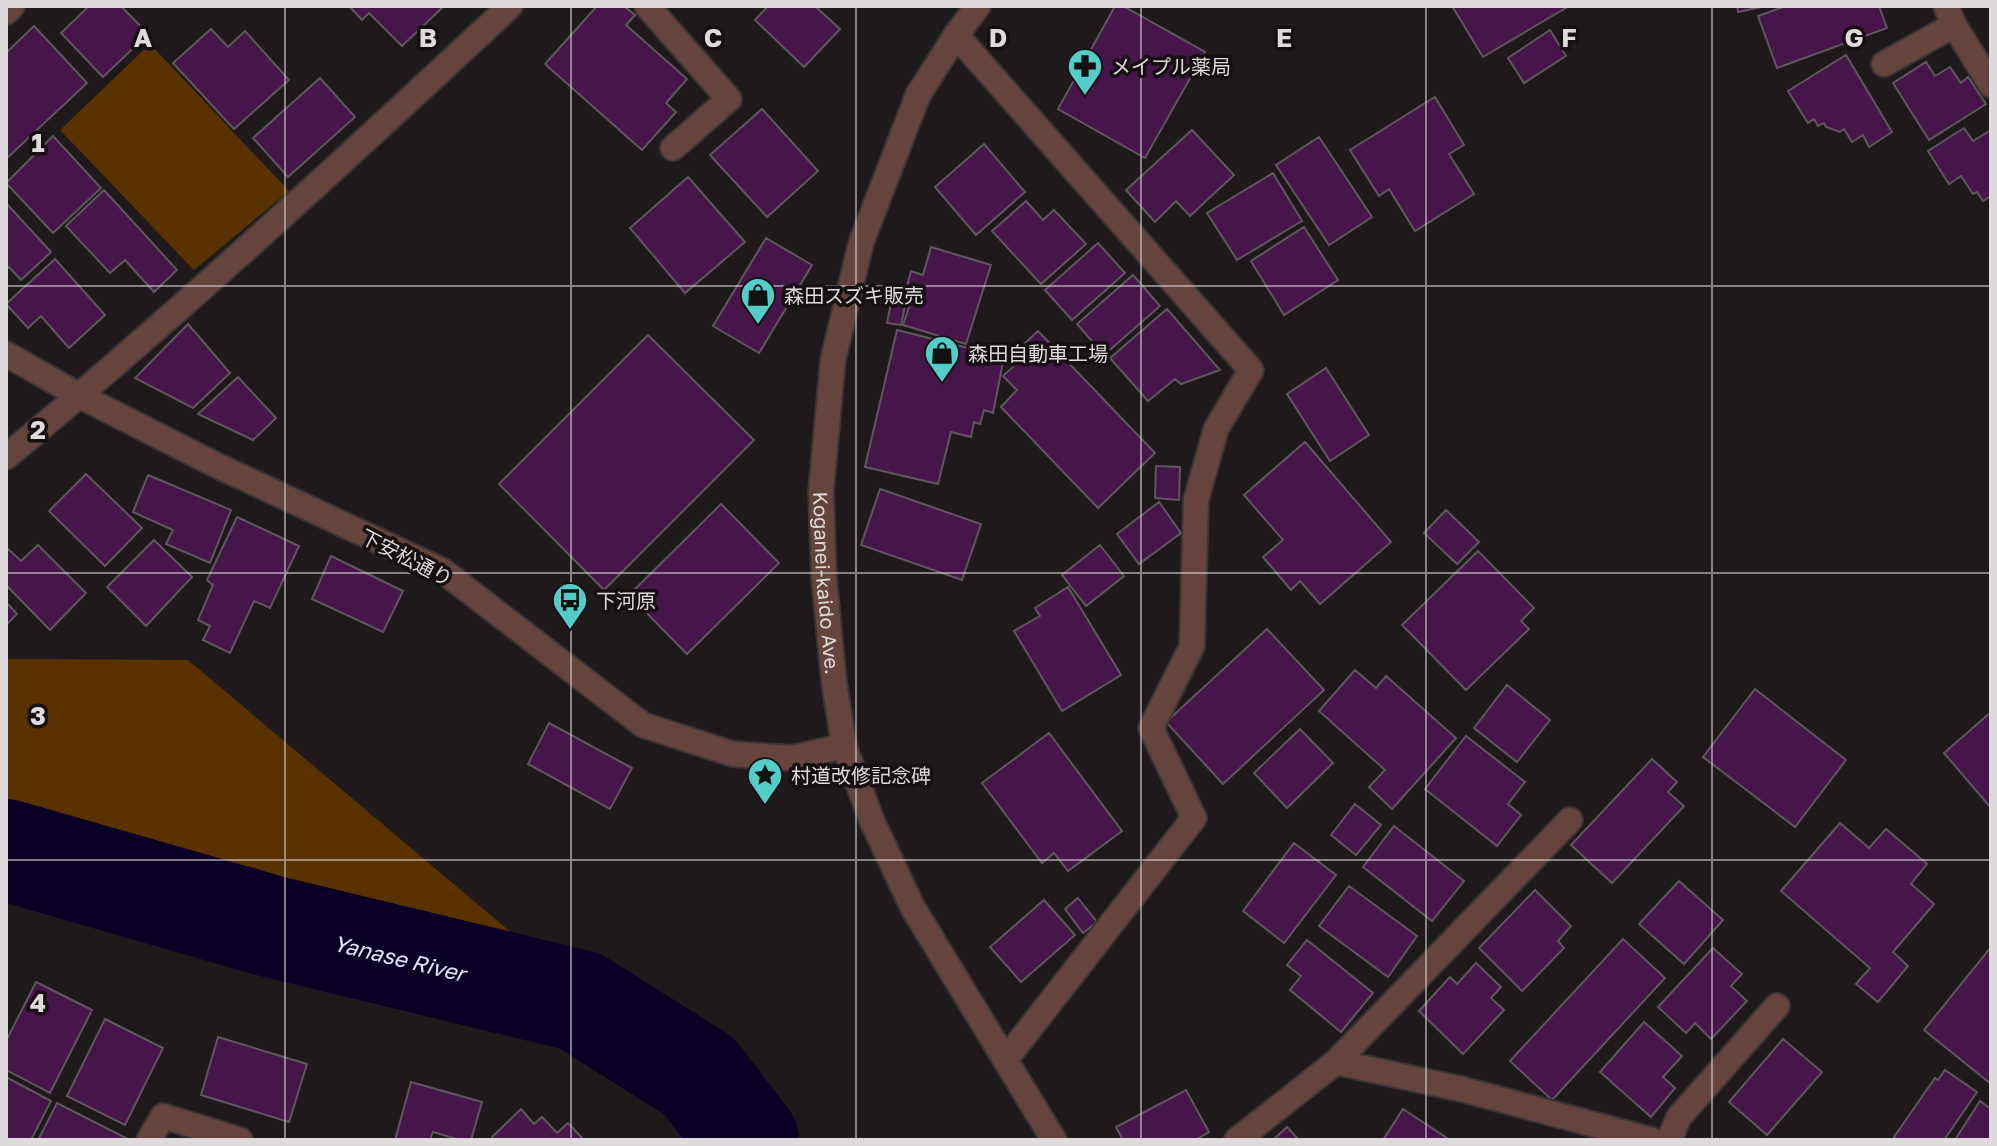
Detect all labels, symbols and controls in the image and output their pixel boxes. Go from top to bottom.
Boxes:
text: A [134,22,153,53]
text: B [419,22,437,53]
text: C [704,22,722,53]
text: D [989,22,1007,53]
text: E [1276,22,1292,53]
text: F [1561,22,1577,53]
text: G [1844,22,1864,53]
pharmacy icon: メイプル薬局 [1066,47,1104,97]
place label: メイプル薬局 [1111,54,1231,78]
text: 1 [31,127,45,158]
shop icon: 森田スズキ販売 [739,276,777,326]
place label: 森田スズキ販売 [784,283,924,307]
shop icon: 森田自動車工場 [923,334,961,384]
place label: 森田自動車工場 [968,341,1108,365]
text: 2 [30,414,46,445]
street label: Koganei-kaido Ave. [809,491,845,675]
street label: 下安松通り [357,524,457,590]
bus stop icon: 下河原 [551,581,589,631]
place label: 下河原 [596,588,656,612]
text: 3 [30,700,46,731]
place icon: 村道改修記念碑 [746,756,784,806]
place label: 村道改修記念碑 [791,763,931,787]
water label: Yanase River [331,928,472,987]
text: 4 [30,987,46,1018]

